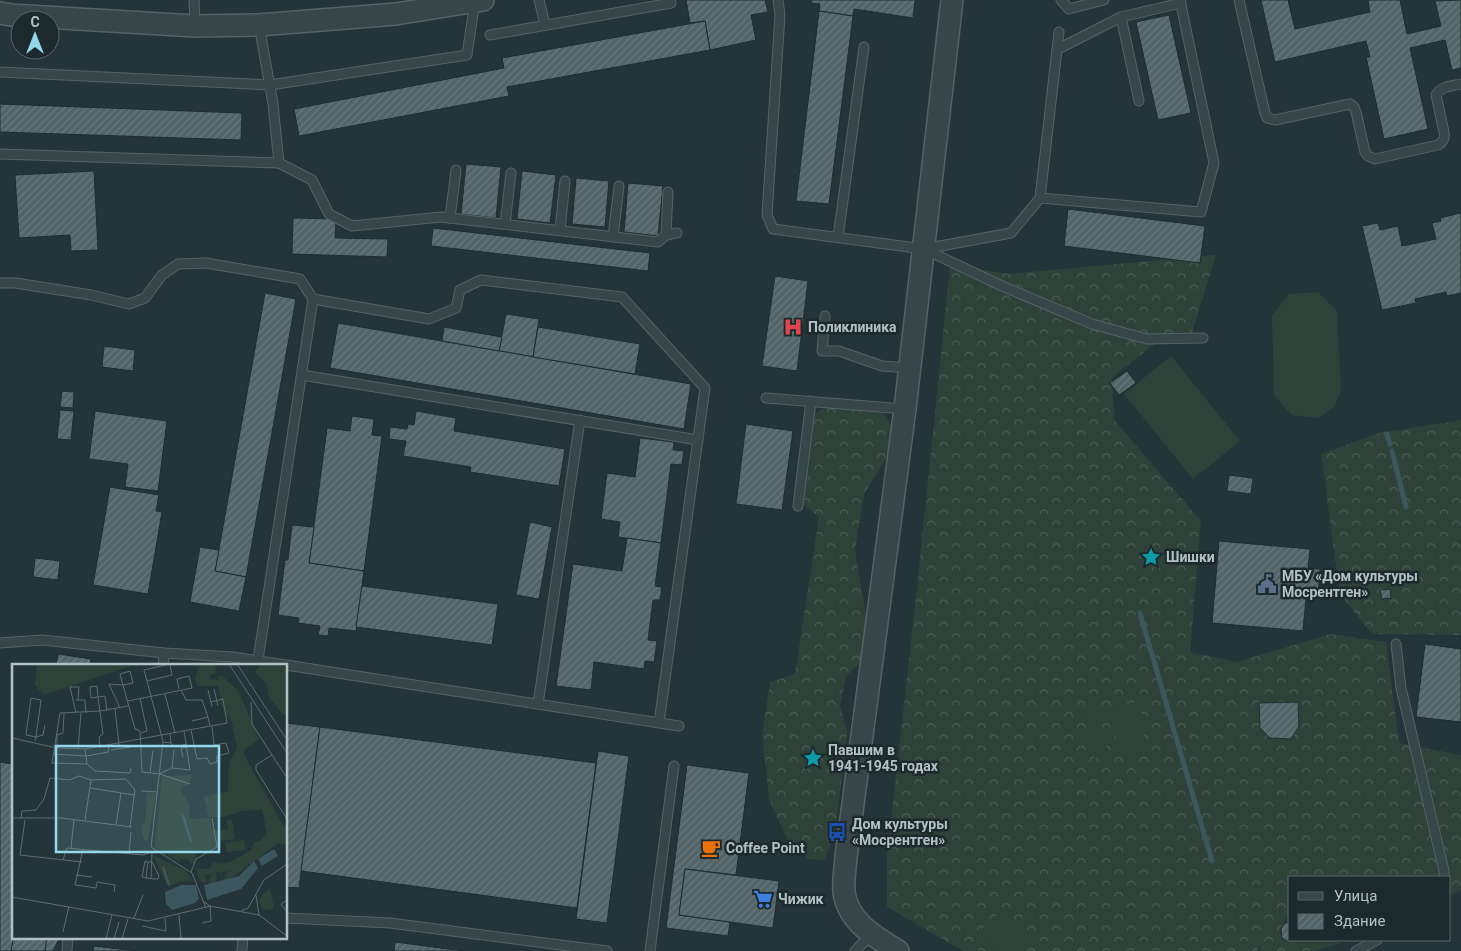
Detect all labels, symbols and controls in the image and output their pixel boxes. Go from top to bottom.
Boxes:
north arrow [10,10,60,60]
text: С [30,14,40,30]
hospital icon: Поликлиника [782,316,804,338]
place label: Поликлиника [808,319,897,335]
place icon: Шишки [1140,546,1162,568]
place label: Шишки [1166,549,1215,565]
place label: МБУ «Дом культуры Мосрентген» [1282,568,1418,600]
public building icon: МБУ «Дом культуры Мосрентген» [1256,573,1278,595]
inset map [12,664,288,938]
place label: Павшим в 1941-1945 годах [828,742,939,774]
place icon: Павшим в 1941-1945 годах [802,747,824,769]
place label: Дом культуры «Мосрентген» [852,816,948,848]
bus stop icon: Дом культуры «Мосрентген» [826,821,848,843]
cafe icon: Coffee Point [700,837,722,859]
place label: Coffee Point [726,840,805,856]
legend [1288,876,1451,941]
text: Улица [1334,887,1377,905]
supermarket icon: Чижик [752,888,774,910]
place label: Чижик [778,891,824,907]
text: Здание [1334,912,1385,930]

